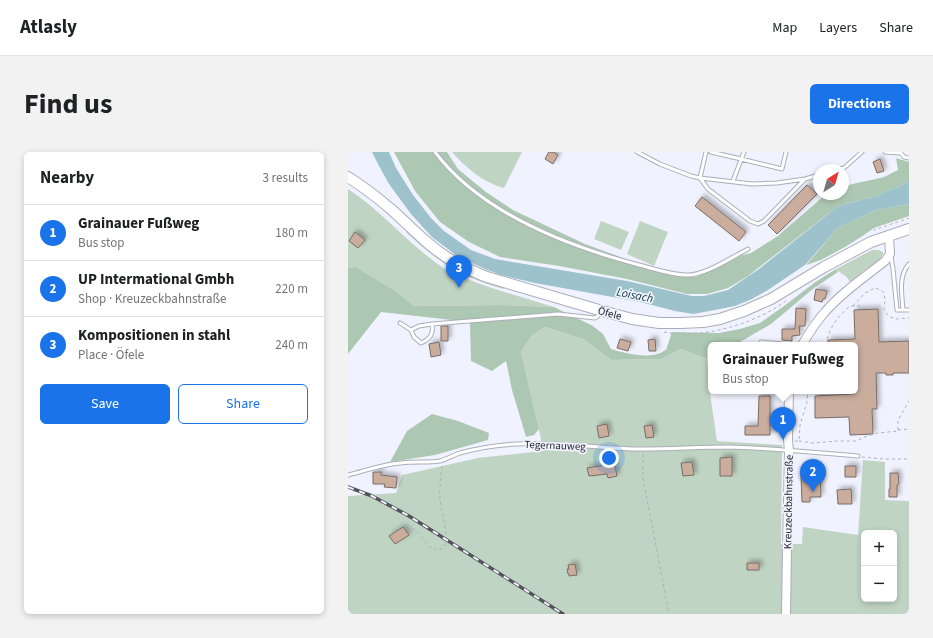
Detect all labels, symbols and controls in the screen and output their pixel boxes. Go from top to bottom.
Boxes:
text: Atlasly [20,14,77,41]
text: Map [772,18,797,38]
text: Layers [819,18,857,38]
text: Share [879,18,913,38]
text: Find us [24,84,112,124]
button: Directions [810,84,909,124]
north arrow [813,164,849,200]
text: Nearby [40,166,94,190]
text: 3 results [263,169,308,187]
text: Grainauer Fußweg [78,213,199,234]
text: 1 [50,224,56,242]
text: 180 m [275,224,308,242]
text: Bus stop [78,234,124,252]
pin: 3 [446,255,472,288]
text: UP Intermational Gmbh [78,269,234,290]
text: 2 [50,280,56,298]
text: 220 m [275,280,308,298]
water label: Loisach [615,284,655,307]
text: Shop · Kreuzeckbahnstraße [78,290,226,308]
street label: Öfele [596,303,624,324]
text: Kompositionen in stahl [78,325,230,346]
text: 3 [50,336,56,354]
text: 240 m [275,336,308,354]
popup [708,342,858,394]
text: Place · Öfele [78,346,144,364]
text: Grainauer Fußweg [722,349,844,370]
text: Bus stop [722,370,769,388]
button: Save [40,384,170,424]
button: Share [178,384,308,424]
pin: 1 [770,407,796,440]
street label: Tegernauweg [524,437,586,454]
your location [599,448,619,468]
street label: Kreuzeckbahnstraße [780,454,797,549]
pin: 2 [800,459,826,492]
map controls [861,530,897,602]
button: + [861,530,897,566]
button: − [861,566,897,602]

